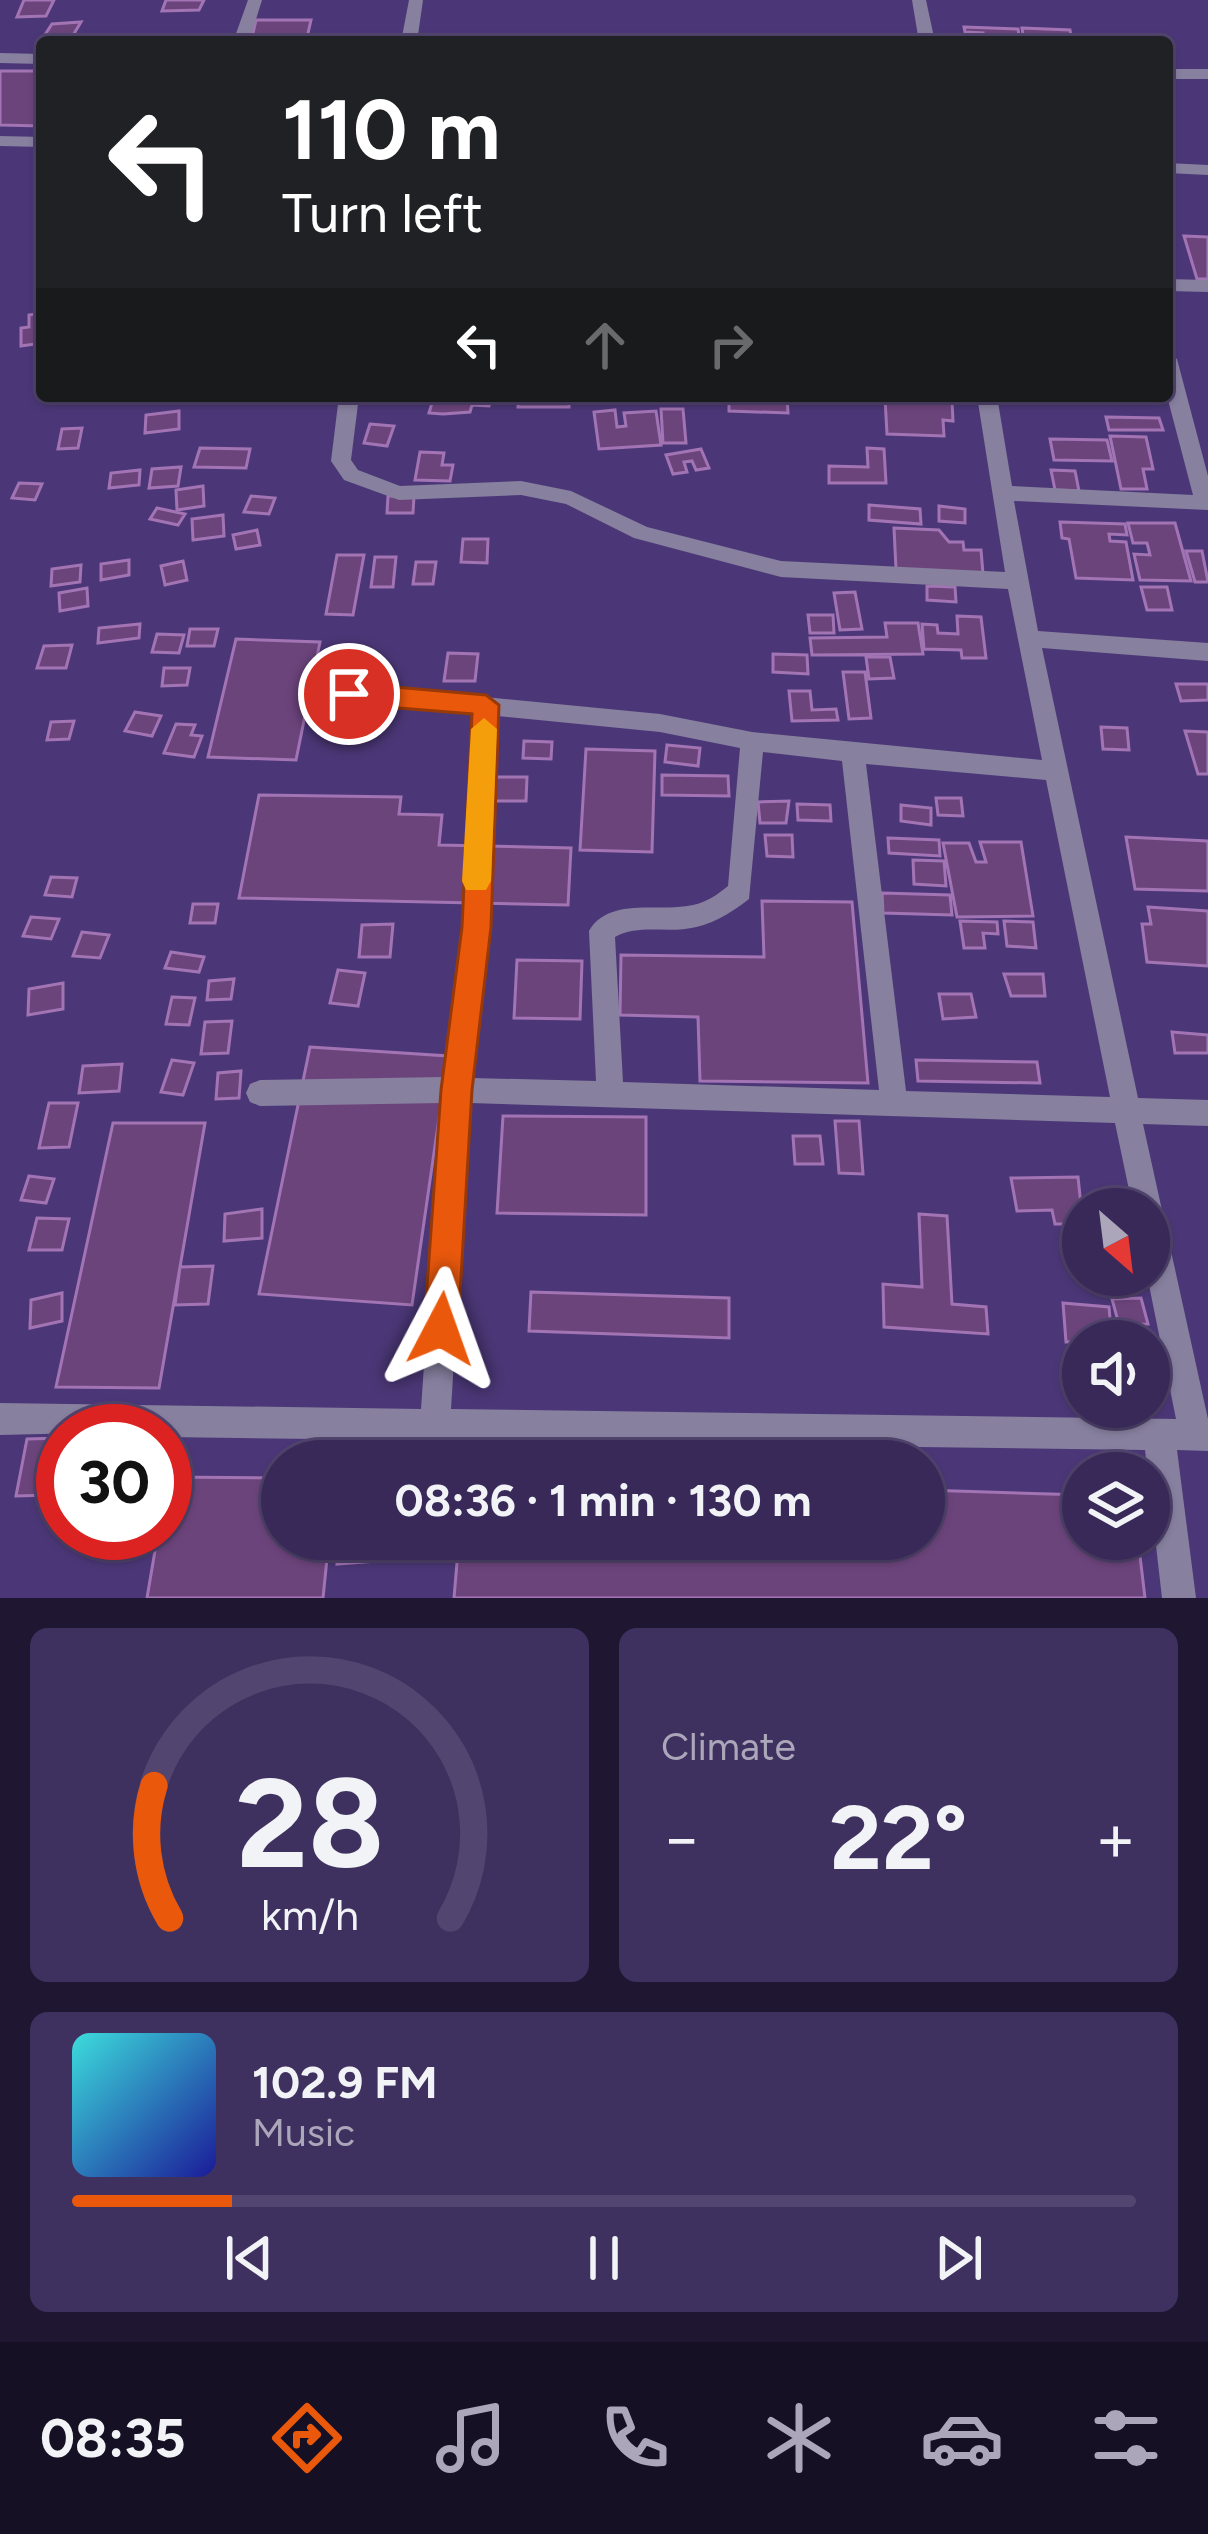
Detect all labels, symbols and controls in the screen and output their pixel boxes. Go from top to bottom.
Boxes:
text: 110 m [282,79,501,180]
icon: left [84,84,240,240]
text: Turn left [282,181,483,246]
icon: left [446,312,512,378]
icon: ahead [572,312,638,378]
icon: right [698,312,764,378]
pin [298,643,400,745]
icon: arrive [316,661,382,727]
north arrow [1062,1188,1170,1296]
map controls [1062,1188,1170,1560]
position arrow [378,1266,504,1392]
button: sound [1062,1320,1170,1428]
speed limit sign: 30 [36,1404,192,1560]
button: layers [1062,1452,1170,1560]
text: 08:36 · 1 min · 130 m [394,1473,812,1527]
text: Climate [661,1723,796,1770]
text: 28 [235,1748,384,1898]
text: 22° [829,1783,968,1892]
text: − [661,1798,702,1878]
text: + [1095,1798,1136,1878]
text: km/h [261,1889,358,1941]
text: 102.9 FM [252,2055,438,2109]
text: Music [252,2109,355,2156]
icon: previous [216,2225,282,2291]
icon: pause [571,2225,637,2291]
icon: next [926,2225,992,2291]
icon: directions [265,2396,349,2480]
icon: music [429,2396,513,2480]
icon: phone [593,2396,677,2480]
icon: climate [757,2396,841,2480]
icon: car [920,2396,1004,2480]
icon: filters [1084,2396,1168,2480]
text: 08:35 [40,2406,186,2471]

